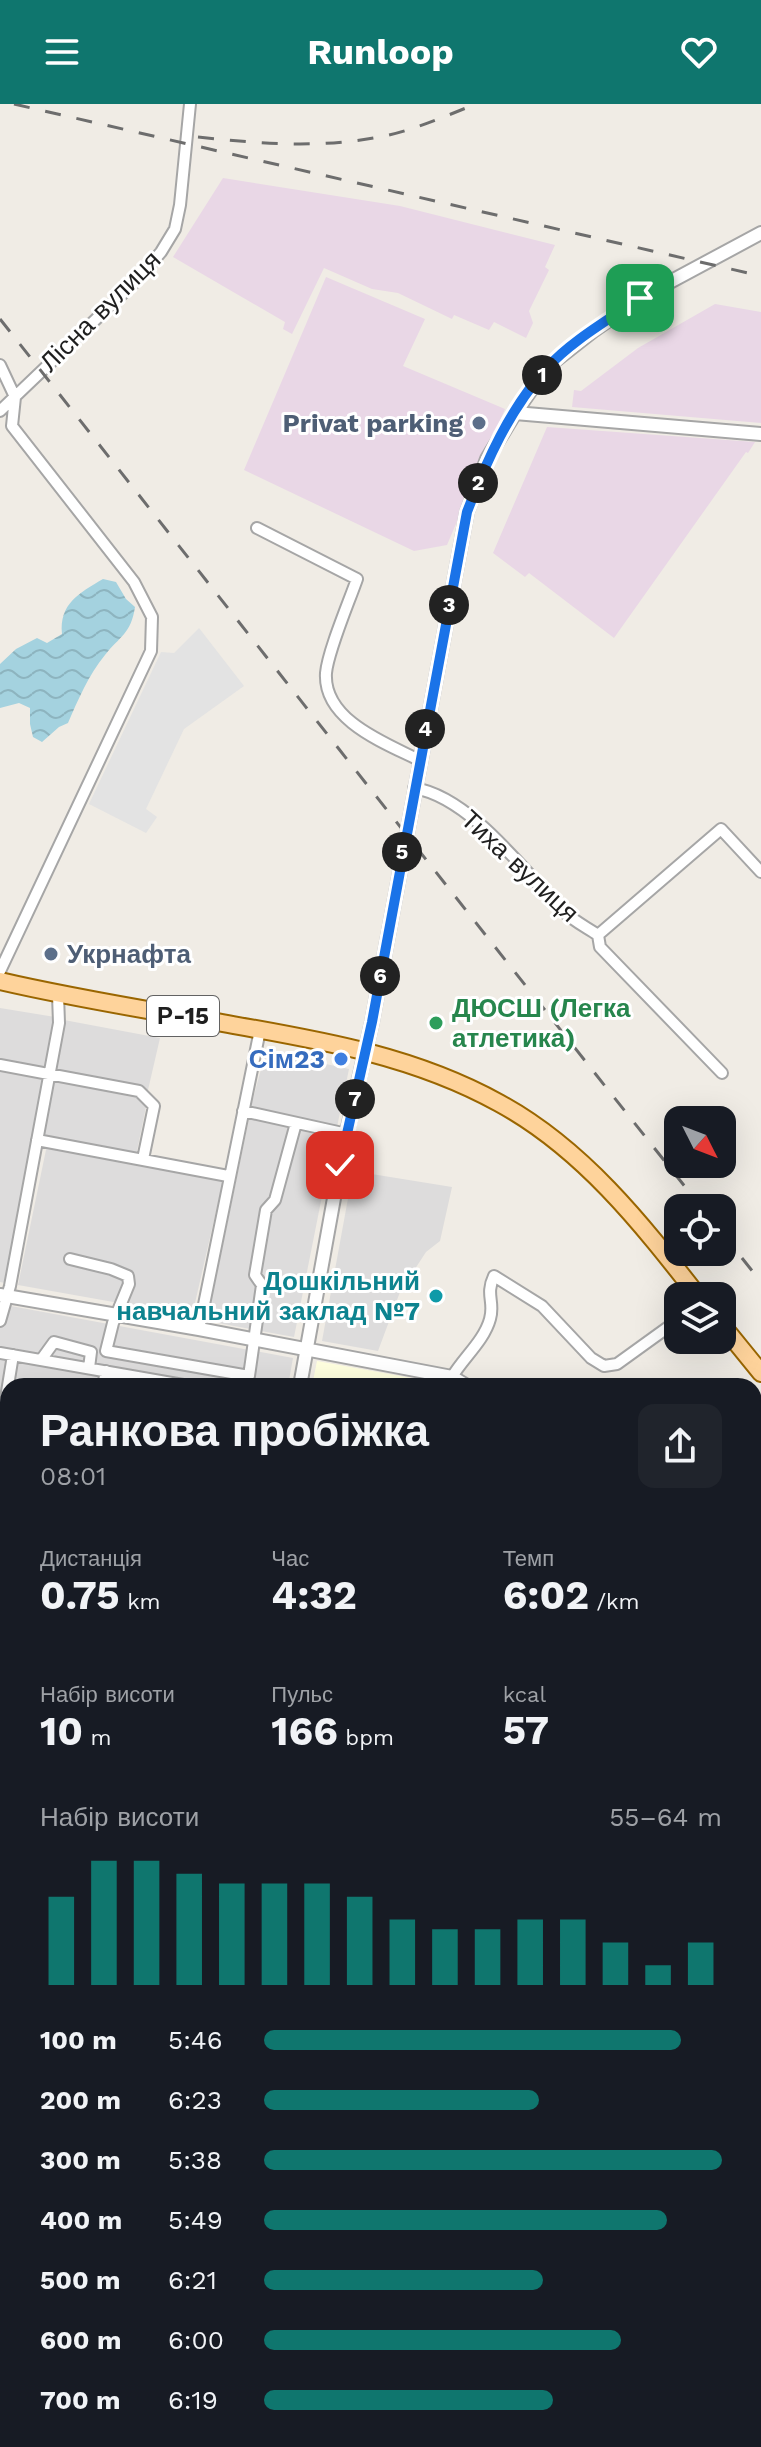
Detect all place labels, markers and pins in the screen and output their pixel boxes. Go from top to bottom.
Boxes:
pin [606,264,674,332]
pin: 1 [522,355,562,395]
place label: Privat parking [282,408,463,438]
marker: Privat parking [470,414,488,432]
pin: 2 [458,463,498,503]
pin: 3 [429,585,469,625]
pin: 4 [405,709,445,749]
pin: 5 [382,832,422,872]
place label: Укрнафта [67,939,191,969]
marker: Укрнафта [42,945,60,963]
pin: 6 [360,956,400,996]
place label: ДЮСШ (Легка атлетика) [452,993,631,1053]
marker: ДЮСШ (Легка атлетика) [427,1014,445,1032]
place label: Сім23 [249,1044,325,1074]
marker: Сім23 [332,1050,350,1068]
pin: 7 [335,1079,375,1119]
pin [306,1131,374,1199]
place label: Дошкільний навчальний заклад №7 [116,1266,420,1326]
marker: Дошкільний навчальний заклад №7 [427,1287,445,1305]

